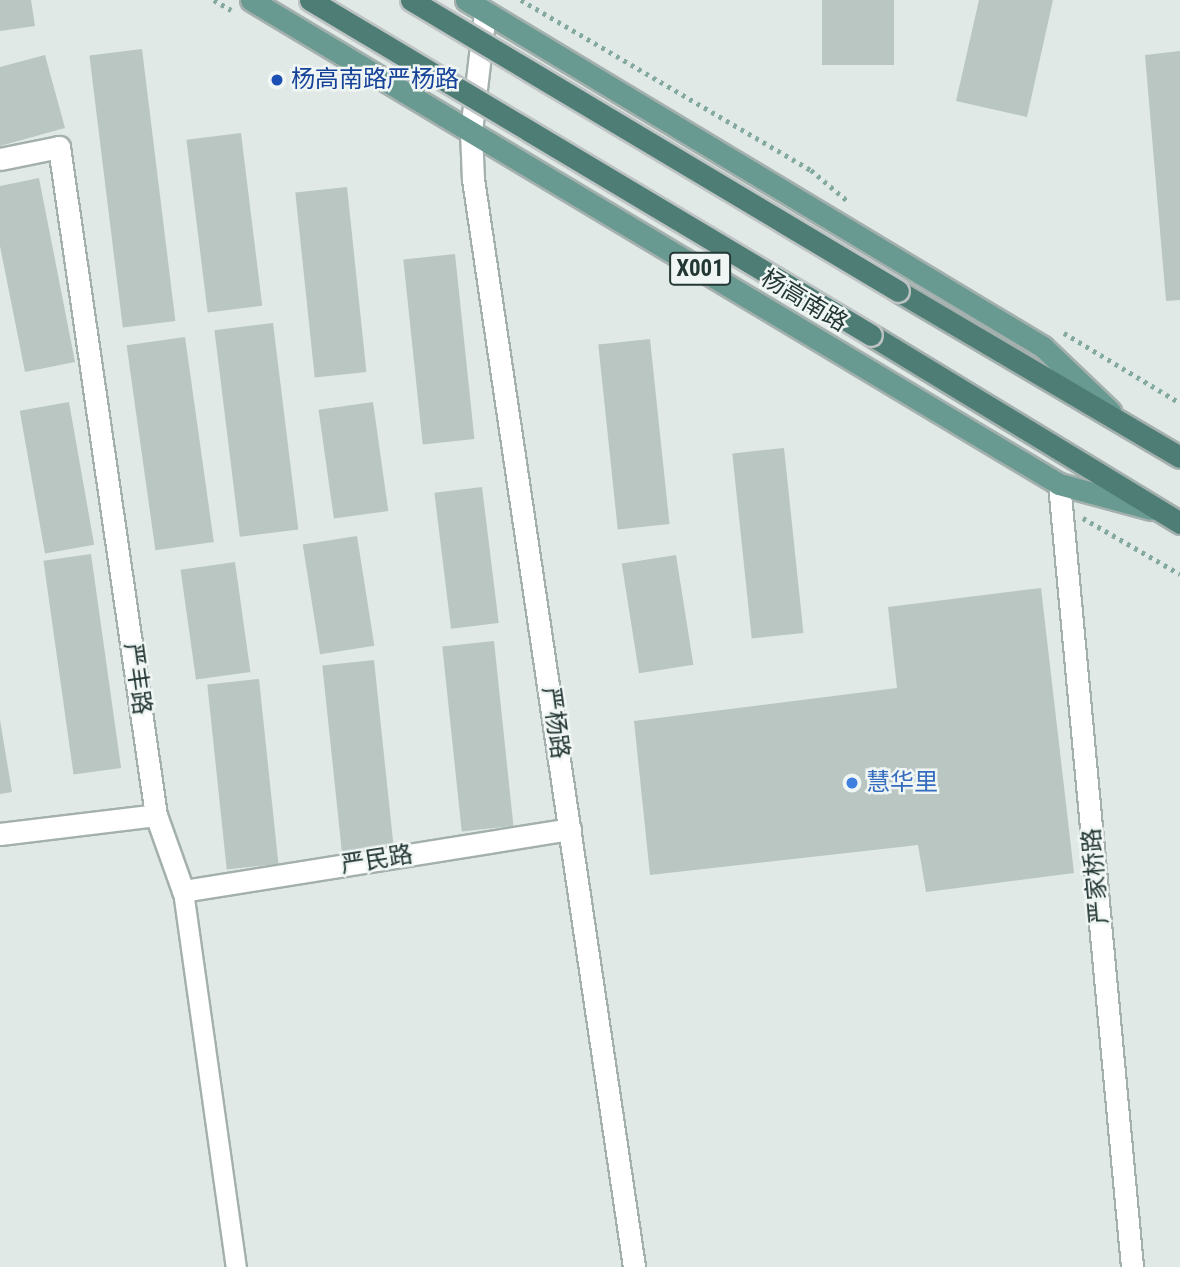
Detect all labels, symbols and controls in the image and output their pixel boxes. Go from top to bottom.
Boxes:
place label: 杨高南路严杨路 [291,66,459,94]
marker: 杨高南路严杨路 [269,72,285,88]
road number: X001 [668,250,732,288]
street label: 杨高南路 [755,264,853,338]
street label: 严丰路 [118,641,156,717]
street label: 严杨路 [536,685,574,761]
place label: 慧华里 [866,769,938,797]
marker: 慧华里 [844,775,860,791]
street label: 严家桥路 [1077,827,1115,925]
street label: 严民路 [339,840,415,880]

